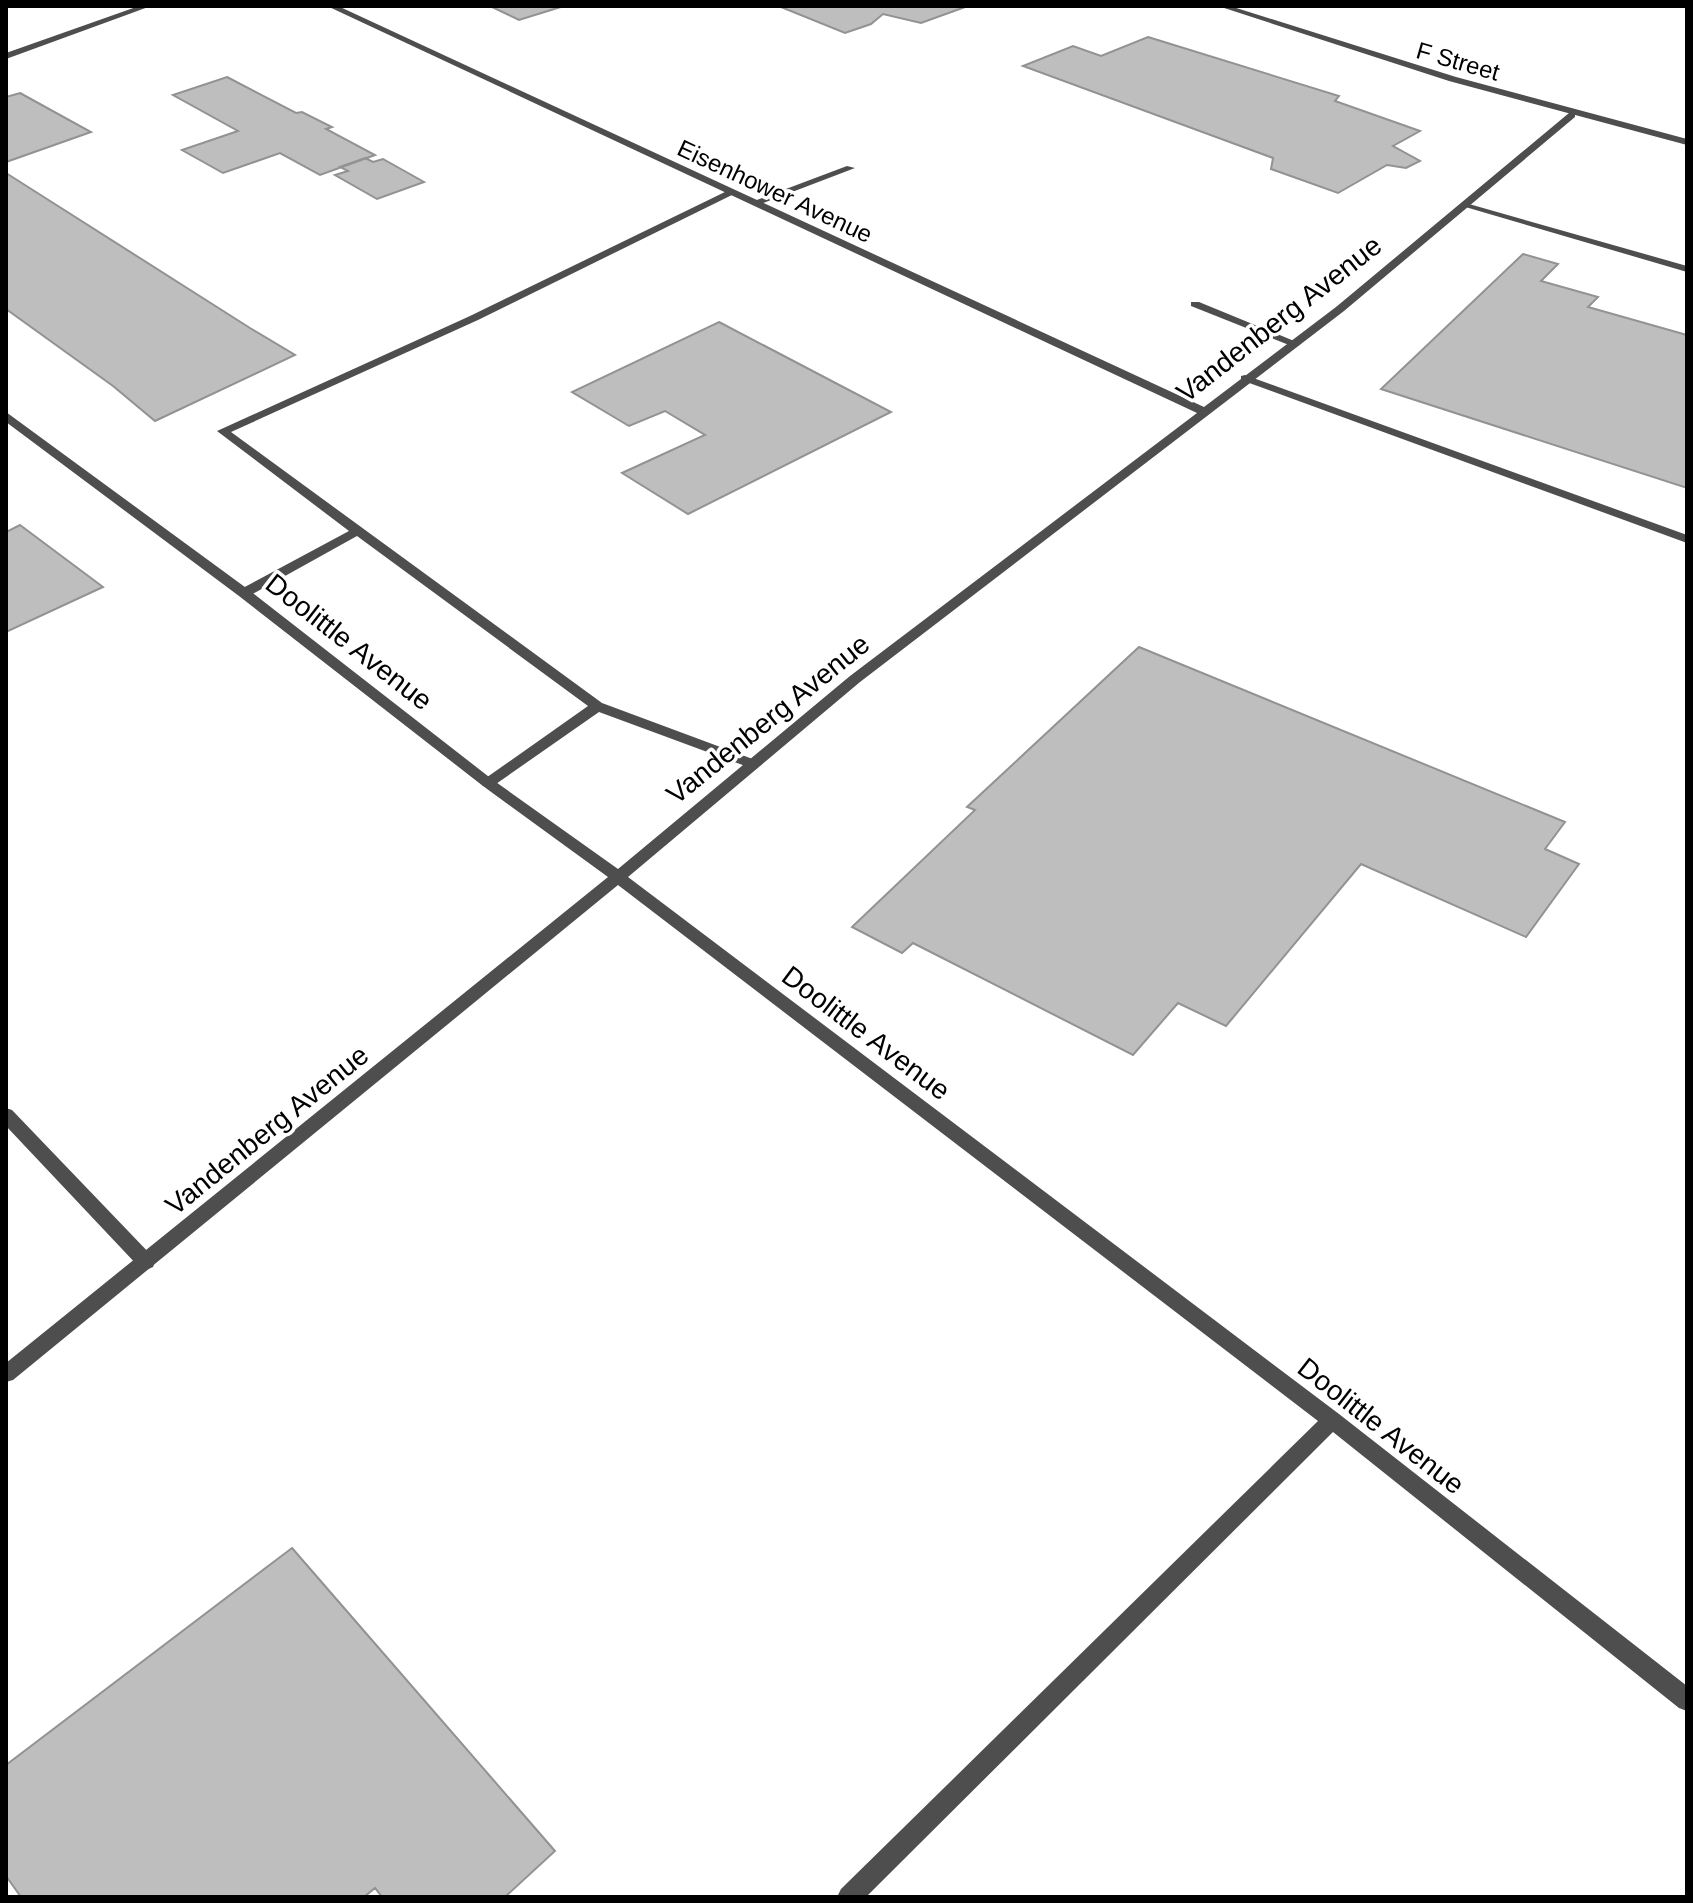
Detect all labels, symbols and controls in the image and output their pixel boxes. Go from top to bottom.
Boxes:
street label: F Street [1413,36,1503,86]
street label: Eisenhower Avenue [673,134,877,248]
street label: Vandenberg Avenue [1170,229,1388,409]
street label: Doolittle Avenue [260,568,438,716]
street label: Vandenberg Avenue [661,628,875,810]
street label: Doolittle Avenue [776,960,956,1106]
street label: Vandenberg Avenue [160,1039,374,1221]
street label: Doolittle Avenue [1292,1352,1470,1500]

